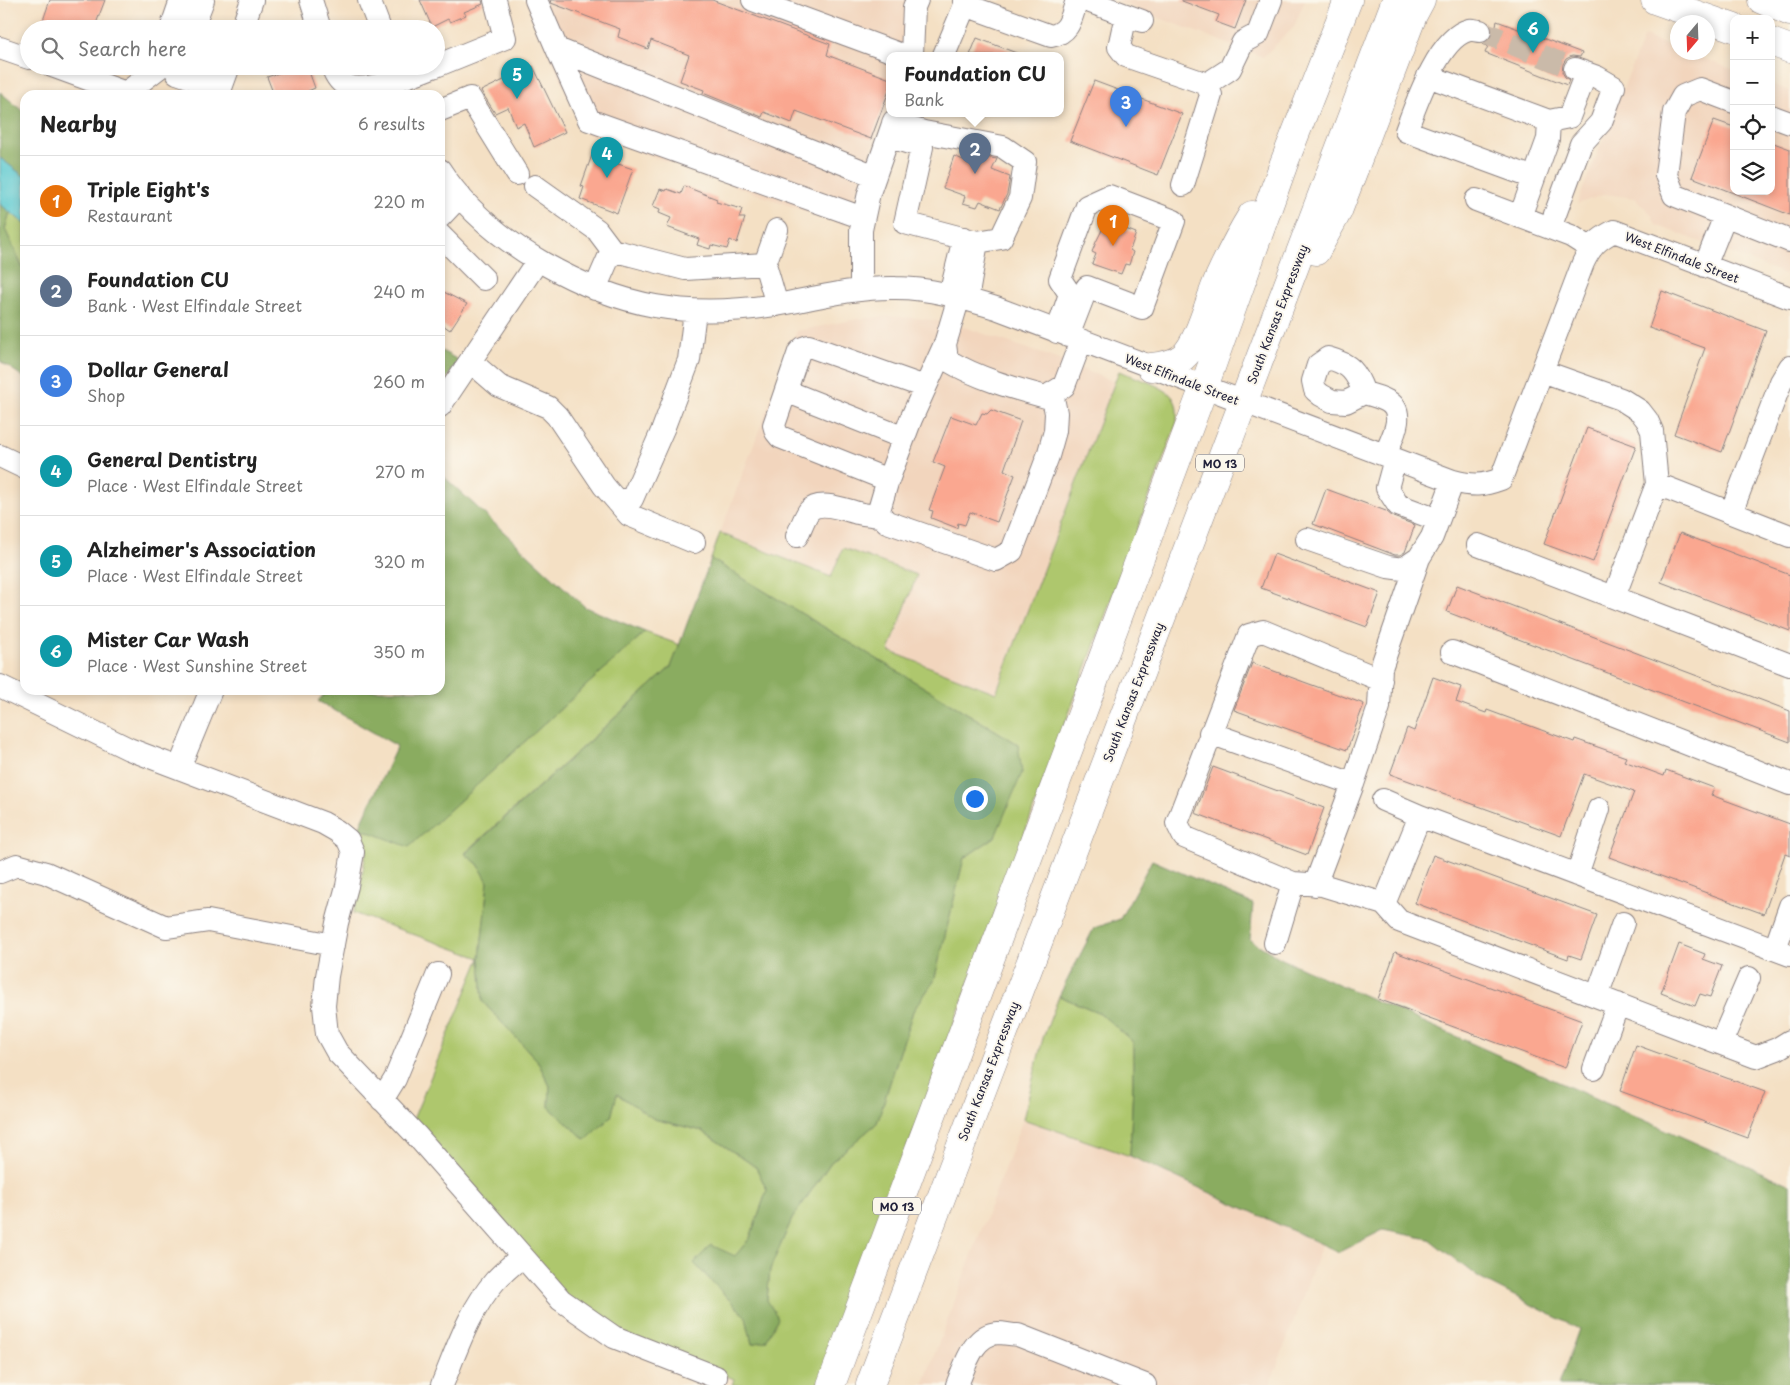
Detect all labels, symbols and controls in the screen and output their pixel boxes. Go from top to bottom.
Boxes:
pin: 6 [1517,12,1549,53]
north arrow [1670,15,1715,60]
map controls [1730,15,1775,195]
button: + [1730,15,1775,60]
search box [20,20,445,75]
icon: search [38,34,66,62]
text: Search here [78,34,187,62]
popup [886,52,1064,117]
pin: 5 [501,58,533,99]
text: Foundation CU [904,59,1046,87]
button: − [1730,60,1775,105]
pin: 3 [1110,86,1142,127]
text: Bank [904,87,944,111]
button: locate [1730,105,1775,150]
text: Nearby [40,107,117,139]
text: 6 results [358,111,425,135]
pin: 2 [959,133,991,174]
pin: 4 [591,137,623,178]
button: layers [1730,150,1775,195]
text: Triple Eight's [87,175,210,203]
text: 1 [52,189,60,213]
text: 220 m [374,189,425,213]
text: Restaurant [87,203,173,227]
pin: 1 [1097,205,1129,246]
street label: West Elfindale Street [1622,227,1742,287]
street label: South Kansas Expressway [1242,242,1312,386]
text: Foundation CU [87,265,229,293]
text: 2 [50,279,62,303]
text: 240 m [373,279,425,303]
text: Bank · West Elfindale Street [87,293,302,317]
street label: West Elfindale Street [1122,349,1242,409]
text: Dollar General [87,355,229,383]
text: 3 [51,369,61,393]
text: 260 m [373,369,425,393]
text: Shop [87,383,125,407]
text: General Dentistry [87,445,257,473]
road number: MO 13 [1196,454,1244,472]
text: 4 [51,459,61,483]
text: 270 m [375,459,425,483]
text: Place · West Elfindale Street [87,473,303,497]
text: Alzheimer's Association [87,535,316,563]
text: 5 [51,549,61,573]
text: 320 m [374,549,425,573]
text: Place · West Elfindale Street [87,563,303,587]
street label: South Kansas Expressway [1098,620,1168,764]
text: Mister Car Wash [87,625,249,653]
text: 6 [50,639,62,663]
text: 350 m [373,639,425,663]
text: Place · West Sunshine Street [87,653,307,677]
your location [962,786,988,812]
street label: South Kansas Expressway [953,999,1023,1143]
road number: MO 13 [873,1198,921,1214]

